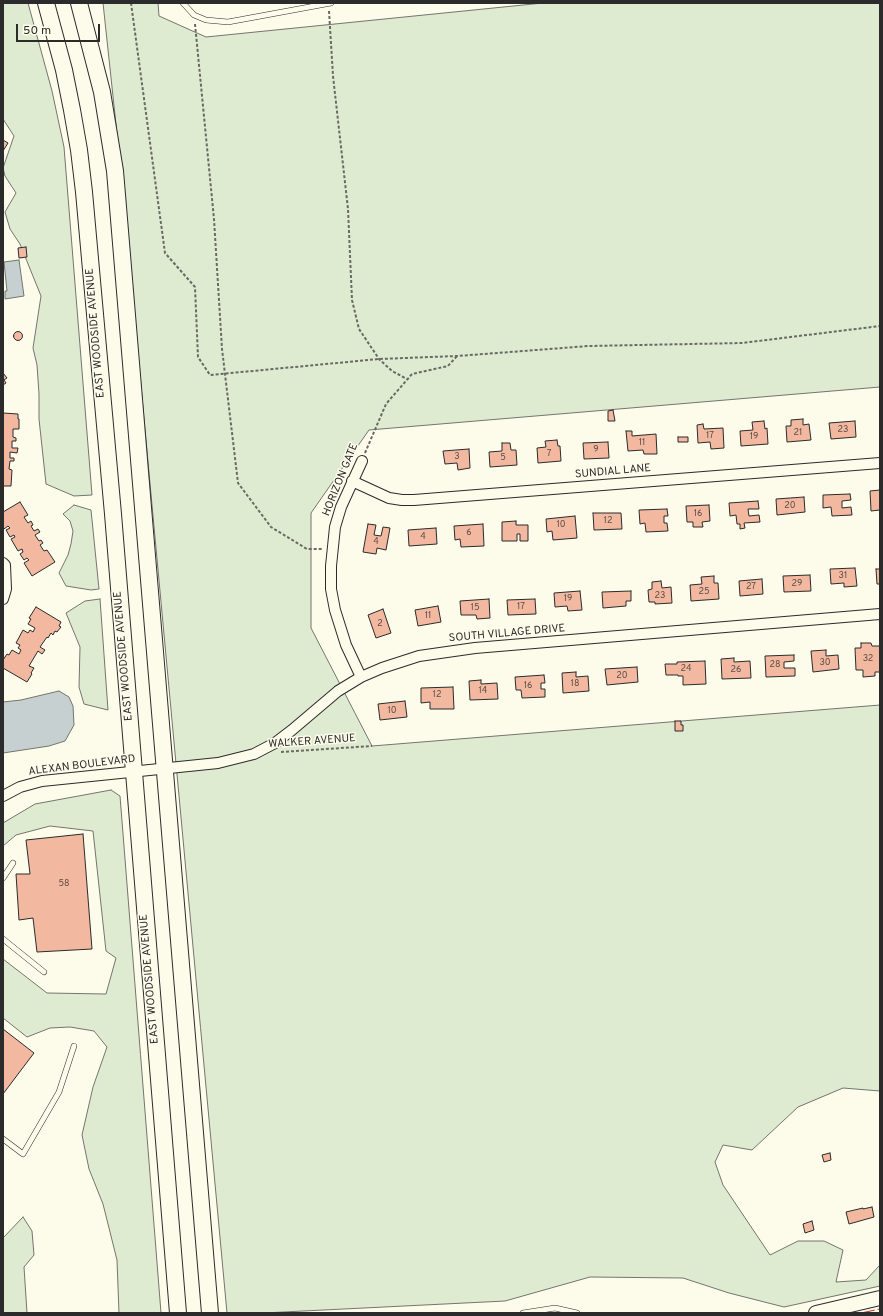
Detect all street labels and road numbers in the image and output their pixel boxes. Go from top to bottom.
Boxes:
street label: EAST WOODSIDE AVENUE [84,268,108,398]
street label: HORIZON GATE [320,441,362,519]
street label: SUNDIAL LANE [574,462,652,482]
street label: EAST WOODSIDE AVENUE [112,591,136,721]
street label: SOUTH VILLAGE DRIVE [448,622,566,646]
street label: WALKER AVENUE [268,732,356,752]
street label: ALEXAN BOULEVARD [28,753,136,779]
street label: EAST WOODSIDE AVENUE [138,914,162,1044]

